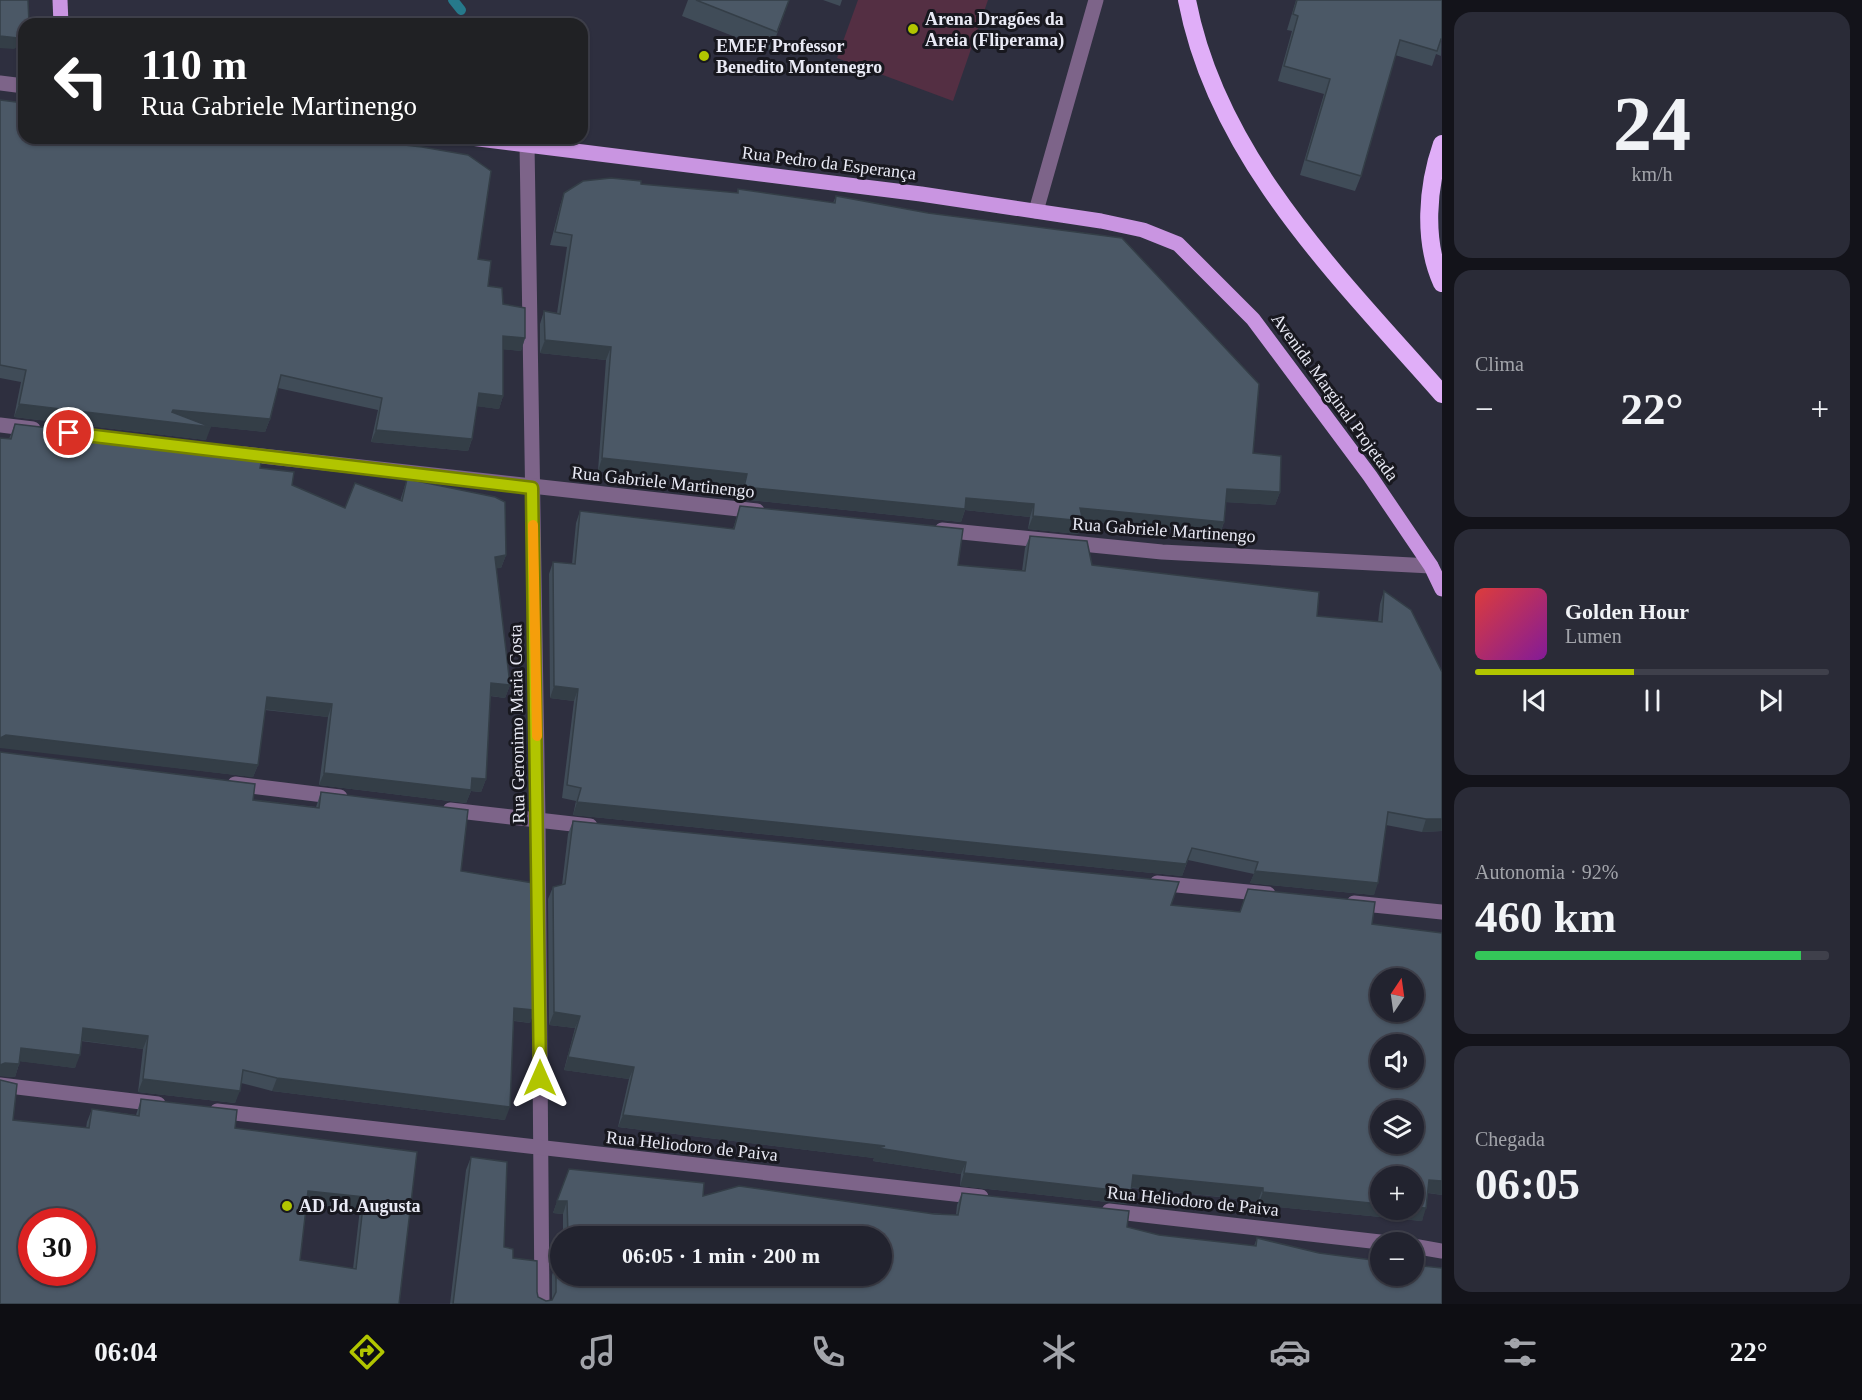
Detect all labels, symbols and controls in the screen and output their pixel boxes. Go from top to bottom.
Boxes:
place label: Arena Dragões da Areia (Fliperama) [925,9,1064,51]
marker: Arena Dragões da Areia (Fliperama) [906,22,920,36]
place label: EMEF Professor Benedito Montenegro [716,36,882,77]
icon: left [42,42,120,120]
text: 110 m [141,42,247,88]
marker: EMEF Professor Benedito Montenegro [697,49,711,63]
text: 24 [1613,80,1691,167]
text: Rua Gabriele Martinengo [141,91,417,121]
street label: Rua Pedro da Esperança [741,142,917,184]
text: km/h [1631,163,1673,185]
street label: Avenida Marginal Projetada [1267,309,1403,485]
text: Clima [1475,353,1524,375]
text: 22° [1621,384,1684,434]
text: − [1475,391,1494,427]
text: + [1810,391,1829,427]
pin [43,407,94,458]
icon: arrive [52,416,85,449]
street label: Rua Gabriele Martinengo [570,462,756,502]
street label: Rua Gabriele Martinengo [1072,514,1256,546]
text: Golden Hour [1565,599,1689,624]
street label: Rua Geronimo Maria Costa [505,624,529,824]
text: Lumen [1565,625,1622,647]
icon: previous [1518,684,1551,717]
icon: pause [1636,684,1669,717]
icon: next [1754,684,1787,717]
text: Autonomia · 92% [1475,861,1618,883]
text: 460 km [1475,892,1616,942]
north arrow [1370,968,1424,1022]
map controls [1370,968,1424,1286]
button: sound [1370,1034,1424,1088]
position arrow [508,1046,572,1110]
button: layers [1370,1100,1424,1154]
street label: Rua Heliodoro de Paiva [605,1127,779,1165]
text: Chegada [1475,1128,1545,1150]
text: 06:05 [1475,1159,1580,1209]
button: + [1370,1166,1424,1220]
street label: Rua Heliodoro de Paiva [1106,1182,1280,1220]
place label: AD Jd. Augusta [299,1196,421,1216]
marker: AD Jd. Augusta [280,1199,294,1213]
speed limit sign: 30 [18,1208,96,1286]
button: − [1370,1232,1424,1286]
text: 06:05 · 1 min · 200 m [622,1243,820,1268]
icon: directions [346,1331,388,1373]
icon: music [577,1331,619,1373]
icon: phone [807,1331,849,1373]
icon: climate [1038,1331,1080,1373]
icon: car [1269,1331,1311,1373]
icon: filters [1499,1331,1541,1373]
text: 06:04 [94,1337,157,1367]
text: 22° [1730,1337,1768,1367]

